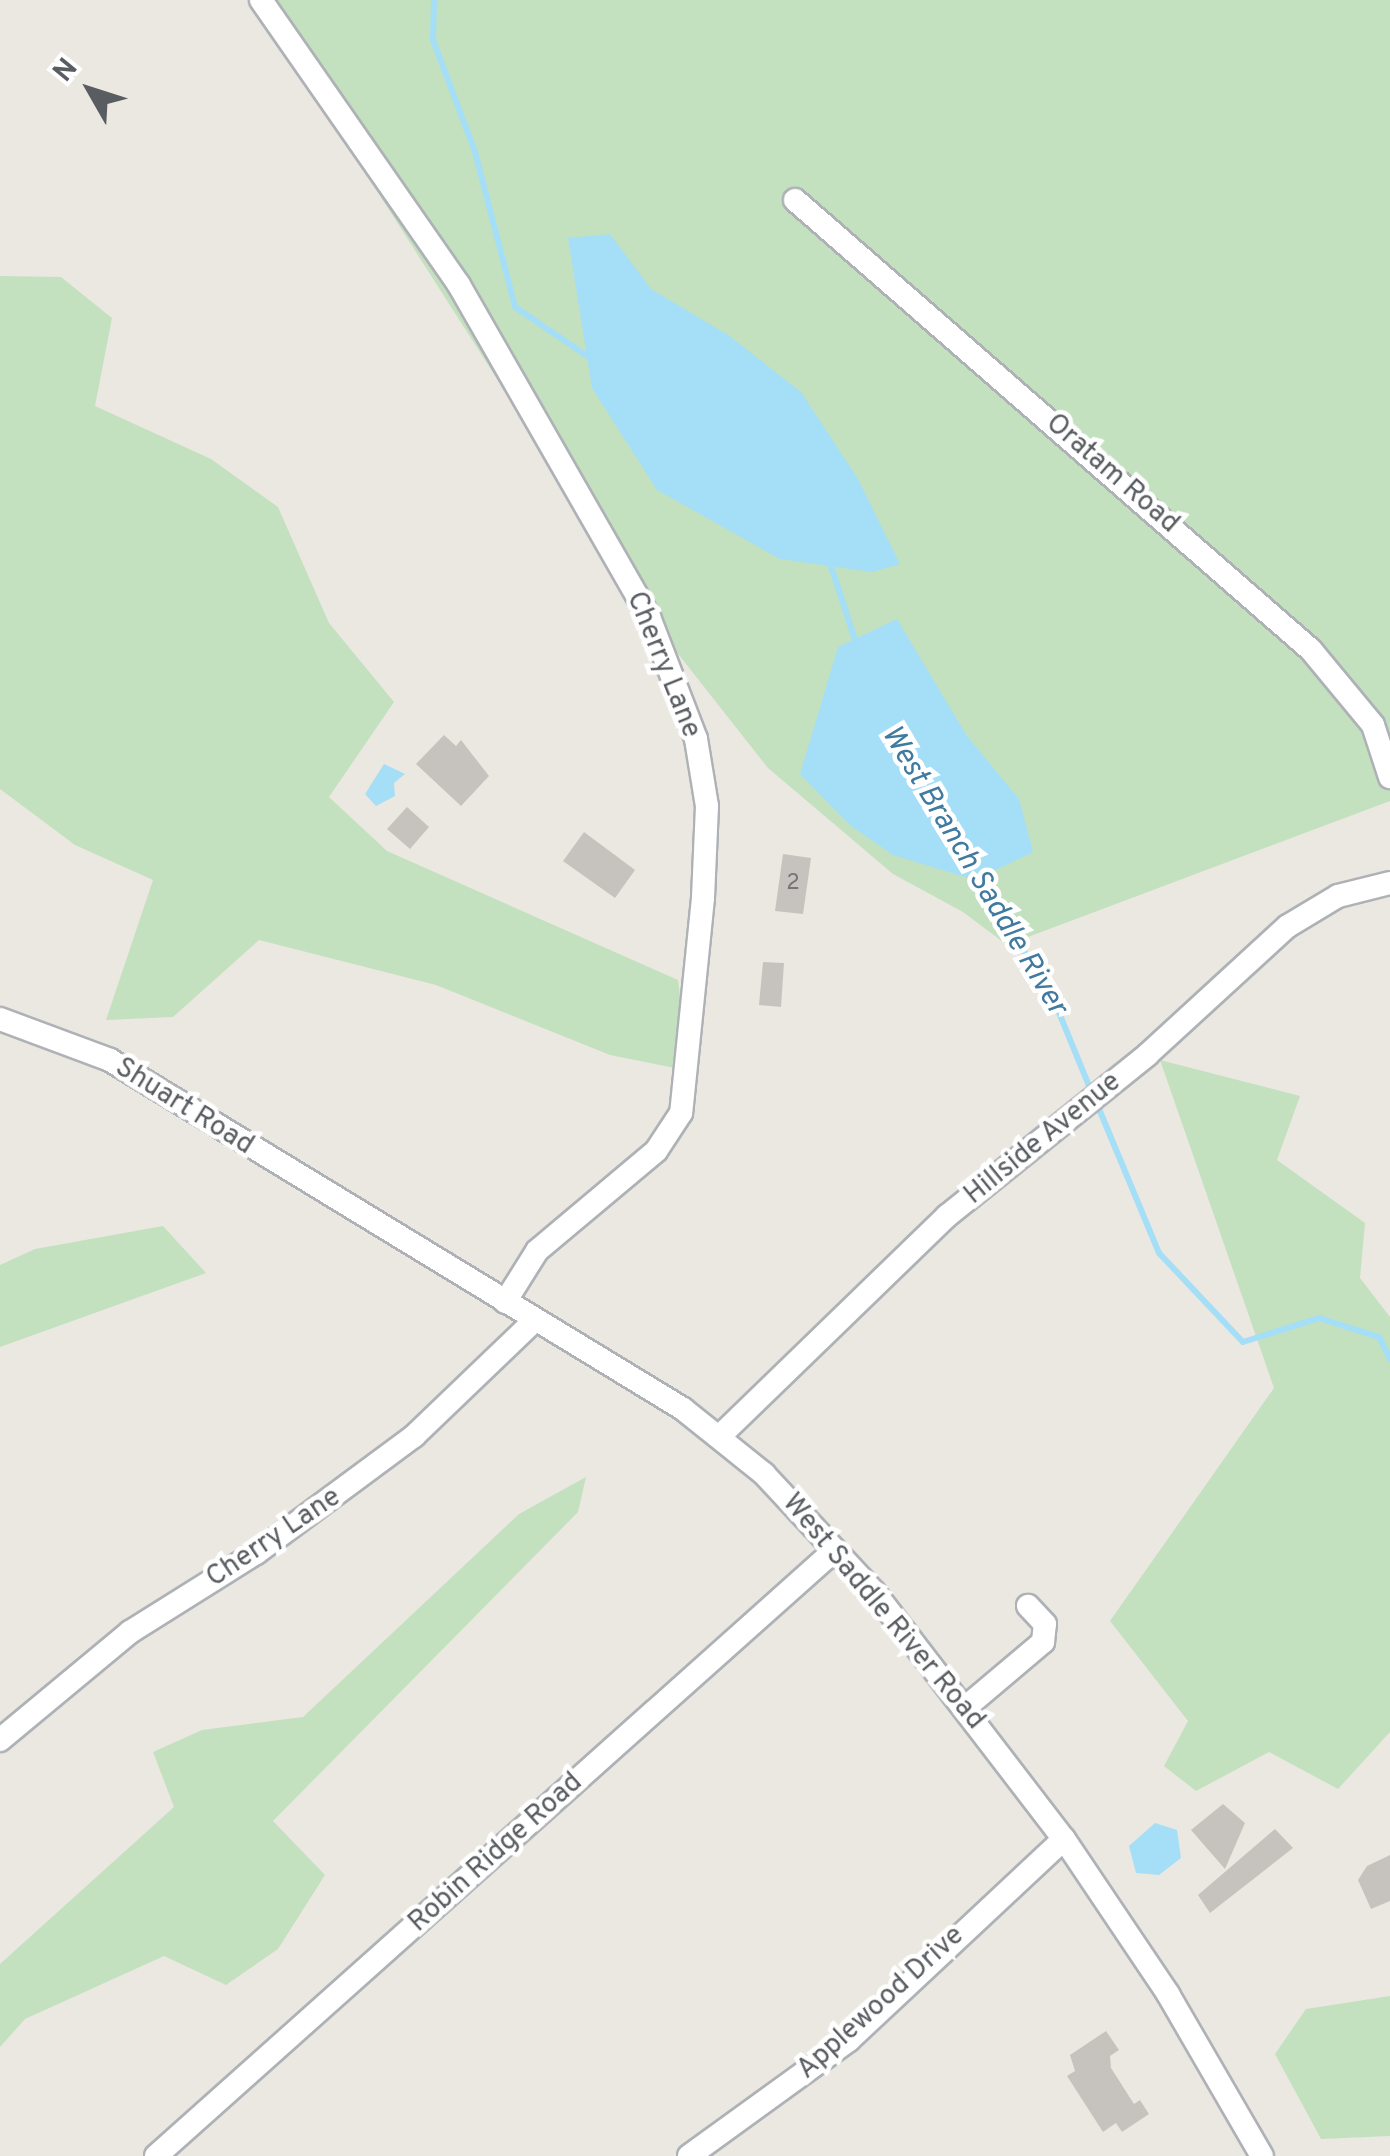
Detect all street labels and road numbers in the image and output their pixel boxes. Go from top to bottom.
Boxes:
street label: Oratam Road [1038,407,1186,541]
street label: Cherry Lane [618,587,708,743]
street label: Shuart Road [109,1051,259,1163]
street label: Hillside Avenue [958,1065,1128,1213]
street label: Cherry Lane [200,1481,348,1595]
street label: West Saddle River Road [774,1487,992,1737]
street label: Robin Ridge Road [402,1766,590,1940]
street label: Applewood Drive [791,1919,971,2087]

